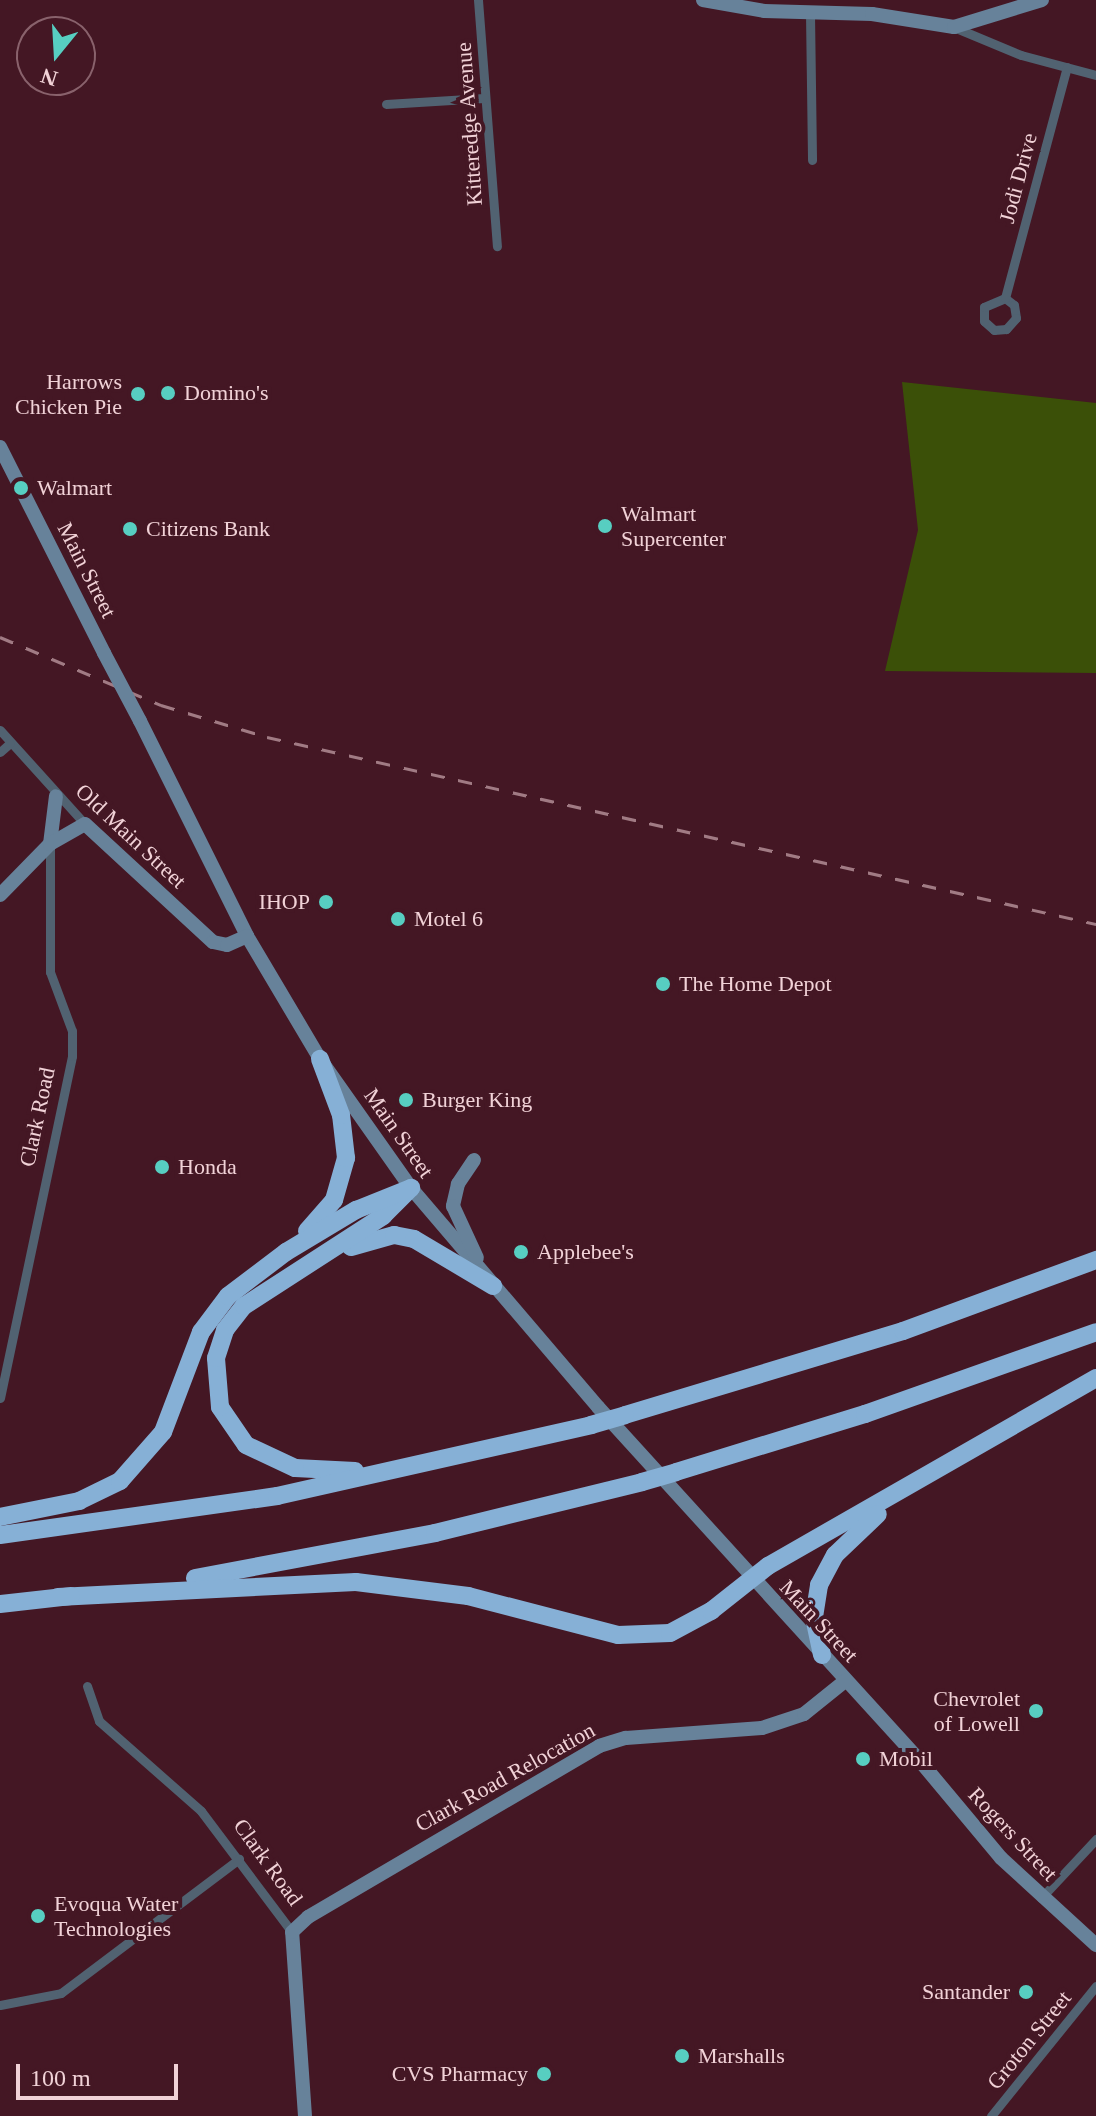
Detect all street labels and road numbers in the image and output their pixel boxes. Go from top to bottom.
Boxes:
street label: Kitteredge Avenue [450,41,488,207]
street label: Jodi Drive [993,130,1043,226]
street label: Main Street [52,518,122,622]
street label: Old Main Street [70,778,192,894]
street label: Clark Road [14,1065,60,1169]
street label: Main Street [359,1083,439,1183]
street label: Main Street [774,1574,864,1668]
street label: Clark Road Relocation [410,1717,600,1837]
street label: Rogers Street [963,1781,1063,1887]
street label: Clark Road [228,1813,308,1911]
street label: Groton Street [981,1985,1077,2095]

